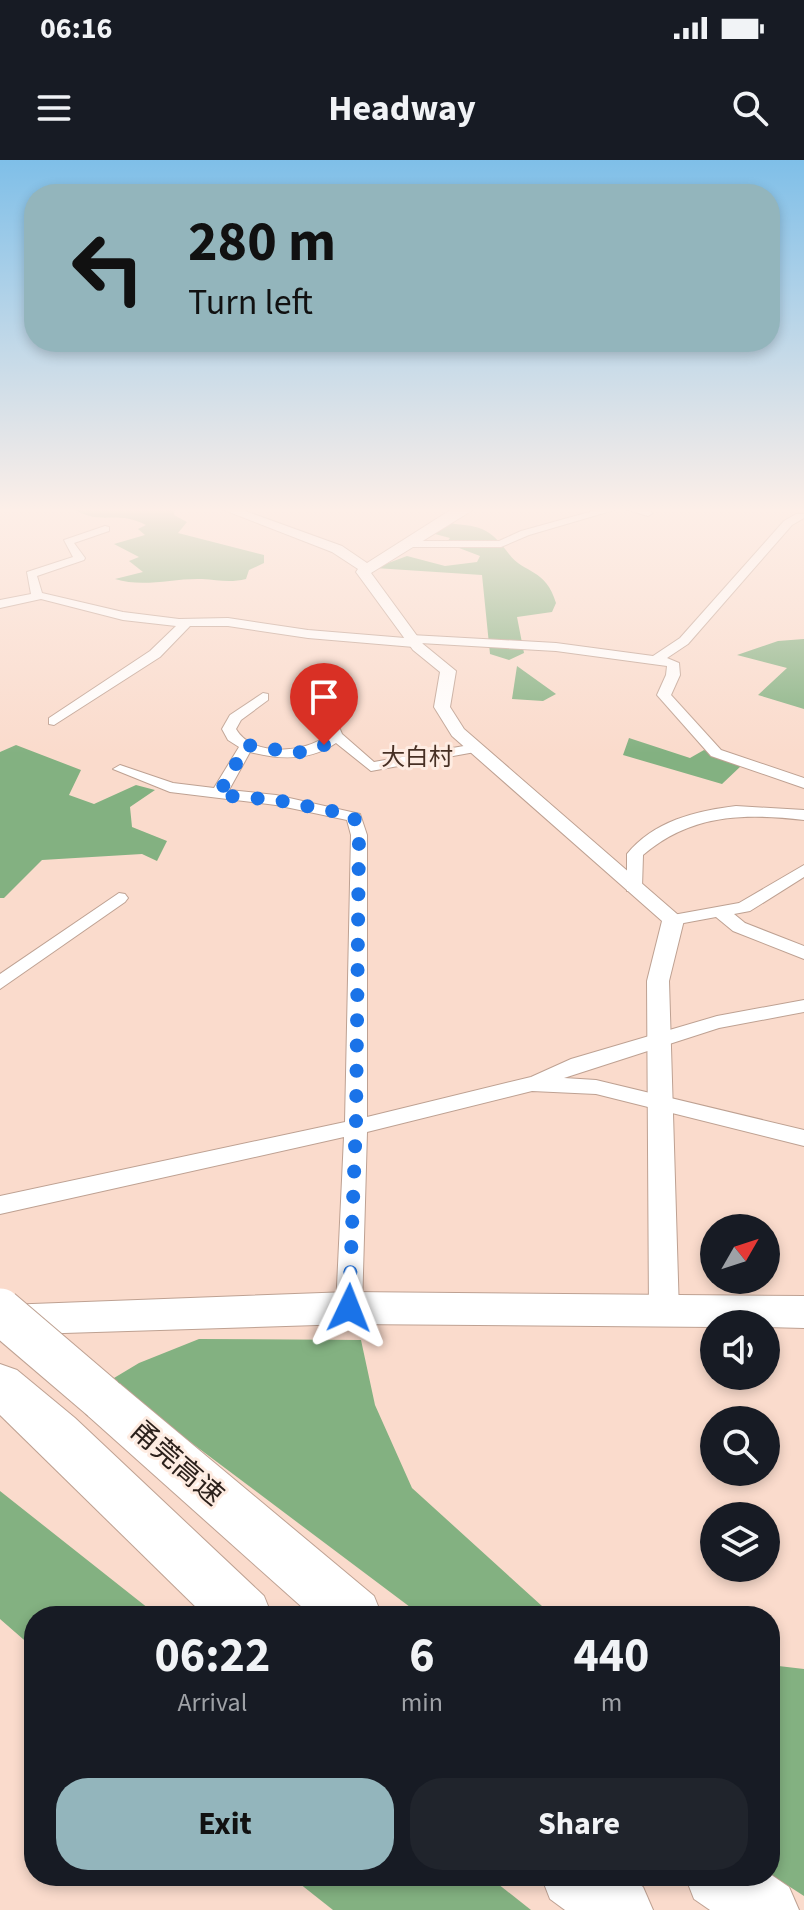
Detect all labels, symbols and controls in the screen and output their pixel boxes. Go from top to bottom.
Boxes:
text: 06:16 [40,7,112,50]
text: Headway [328,83,476,134]
icon: menu [32,86,76,130]
icon: search [728,86,772,130]
text: 280 m [188,203,336,282]
icon: left [56,216,160,320]
text: Turn left [188,277,313,328]
pin [290,663,358,745]
icon: arrive [302,675,346,719]
district label: 大白村 [381,740,453,775]
north arrow [700,1214,780,1294]
map controls [700,1214,780,1582]
position arrow [307,1266,391,1350]
button: sound [700,1310,780,1390]
button: search [700,1406,780,1486]
street label: 甬莞高速 [122,1411,232,1515]
button: layers [700,1502,780,1582]
text: 06:22 [154,1622,270,1690]
text: 6 [409,1622,435,1690]
text: 440 [573,1622,649,1690]
text: Arrival [177,1684,247,1721]
text: min [401,1684,443,1721]
text: m [601,1684,622,1721]
button: Exit [56,1778,394,1870]
button: Share [410,1778,748,1870]

